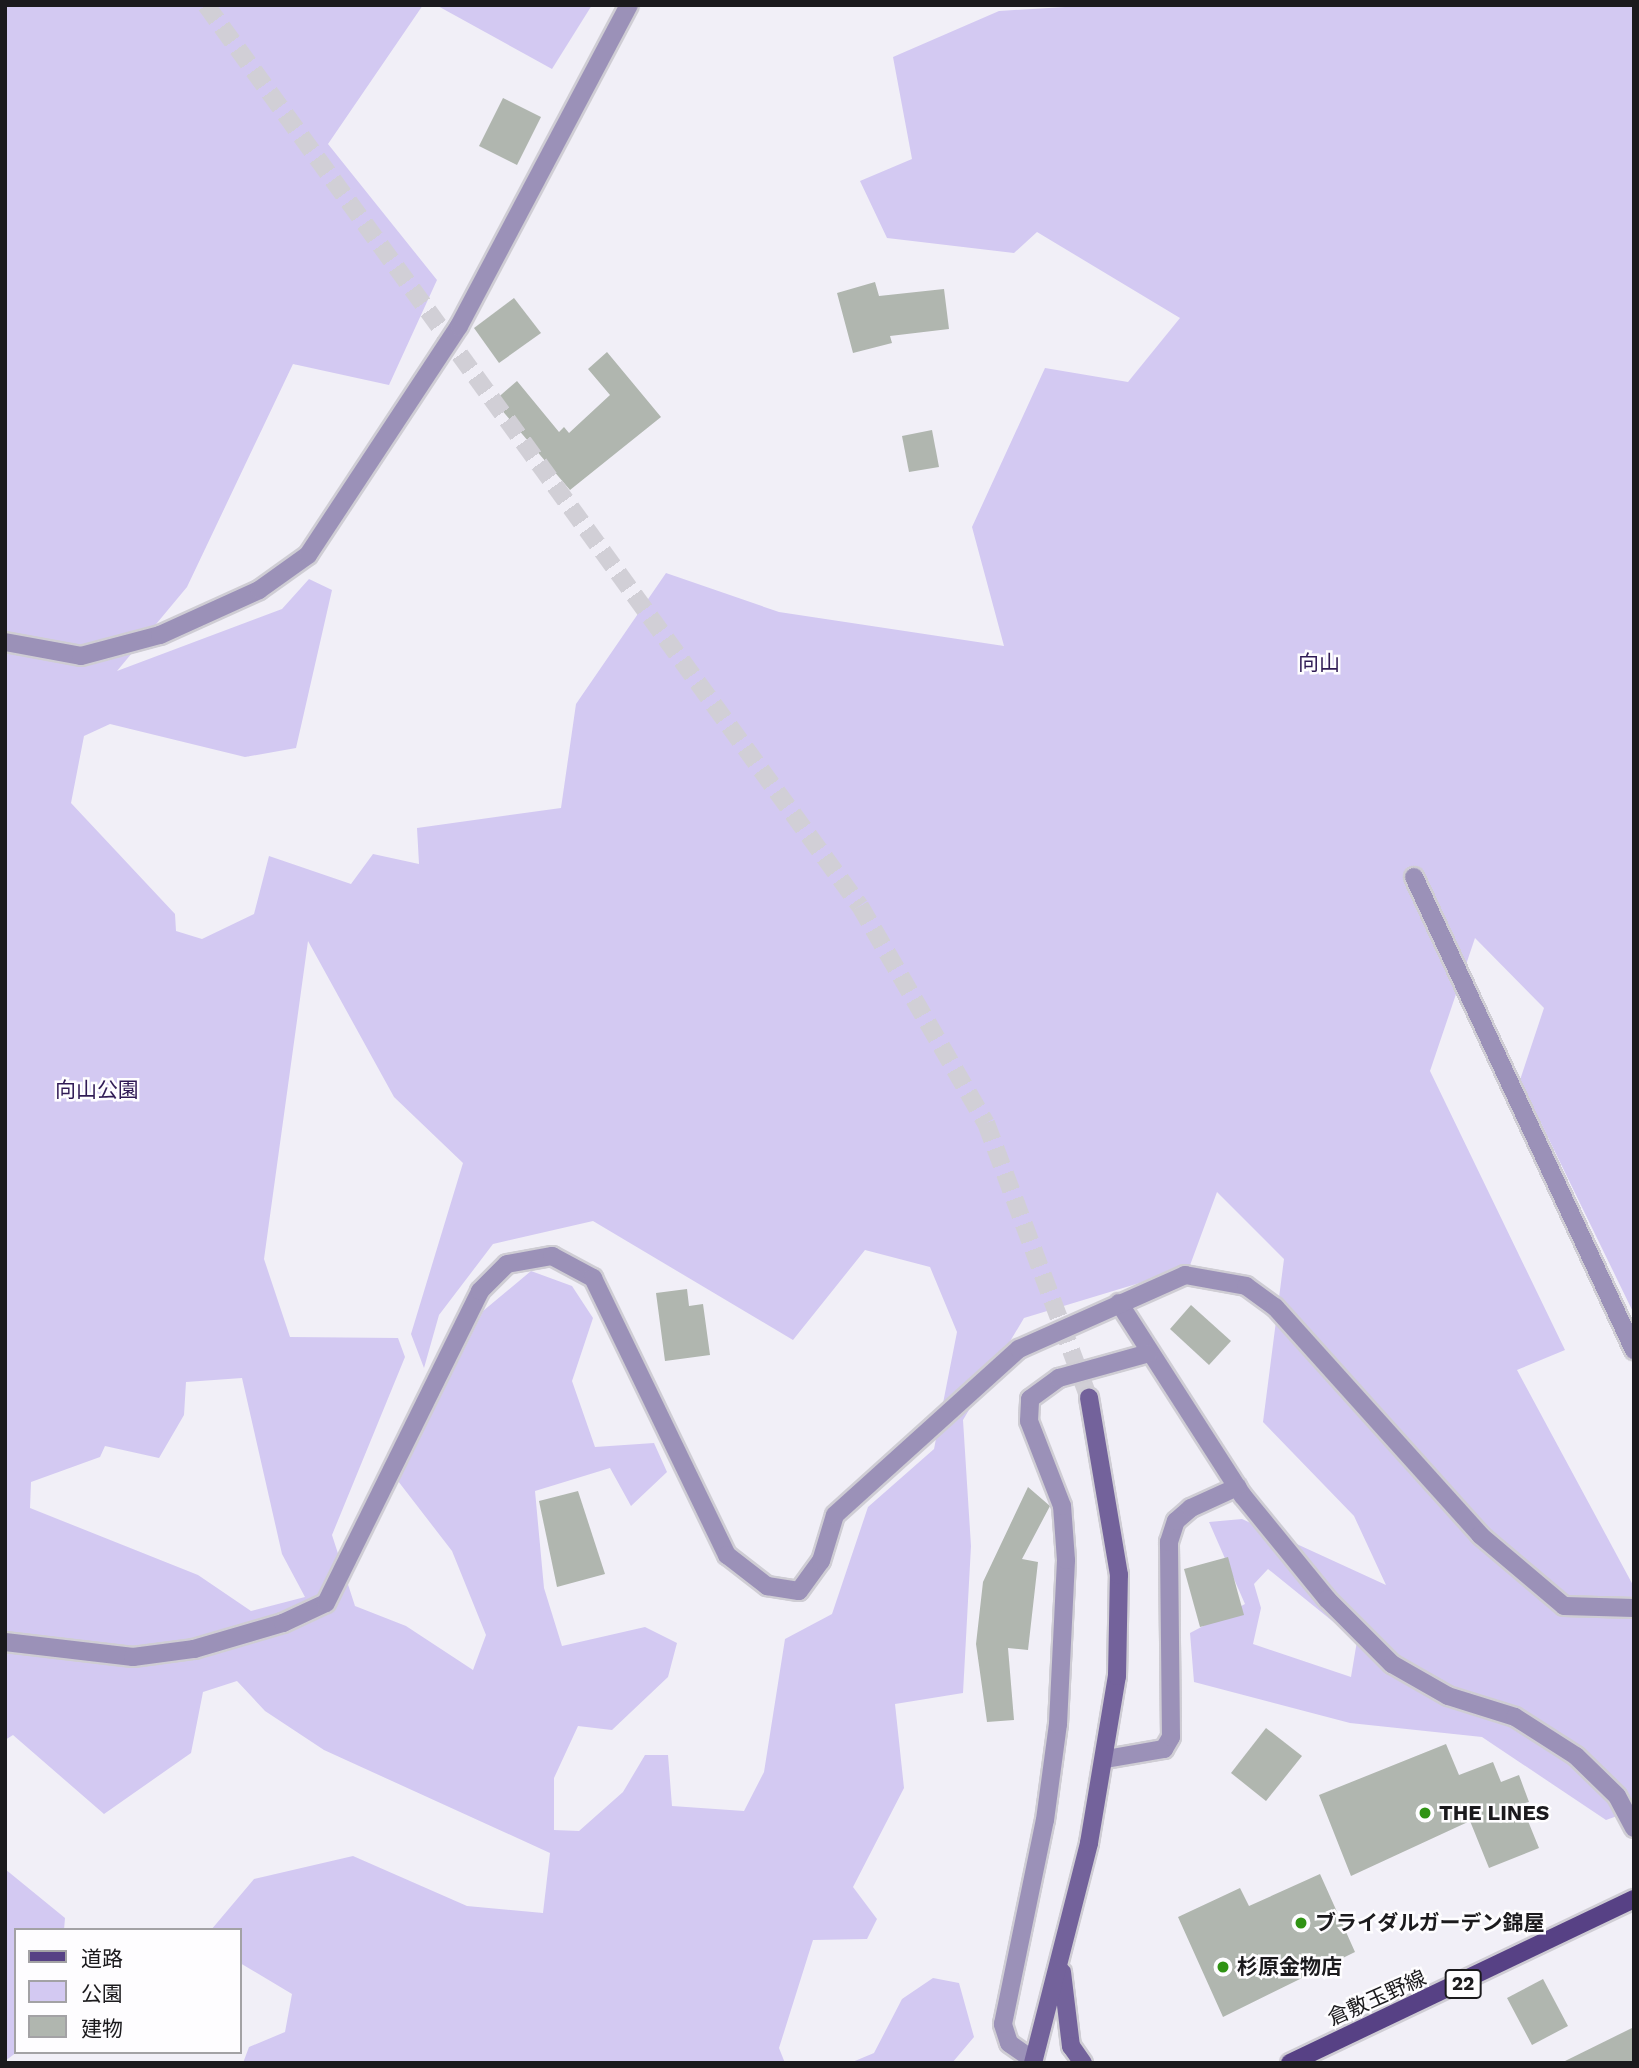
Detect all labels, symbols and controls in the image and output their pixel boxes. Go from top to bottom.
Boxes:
park label: 向山 [1298,650,1340,676]
park label: 向山公園 [55,1077,139,1103]
place label: THE LINES [1439,1800,1549,1826]
marker: THE LINES [1417,1805,1433,1821]
place label: ブライダルガーデン錦屋 [1315,1910,1546,1936]
marker: ブライダルガーデン錦屋 [1293,1915,1309,1931]
legend [14,1928,242,2054]
text: 道路 [81,1946,123,1971]
place label: 杉原金物店 [1237,1954,1342,1980]
marker: 杉原金物店 [1215,1959,1231,1975]
street label: 倉敷玉野線 [1324,1965,1430,2031]
road number: 22 [1444,1968,1482,2000]
text: 公園 [81,1981,123,2006]
text: 建物 [81,2016,123,2041]

